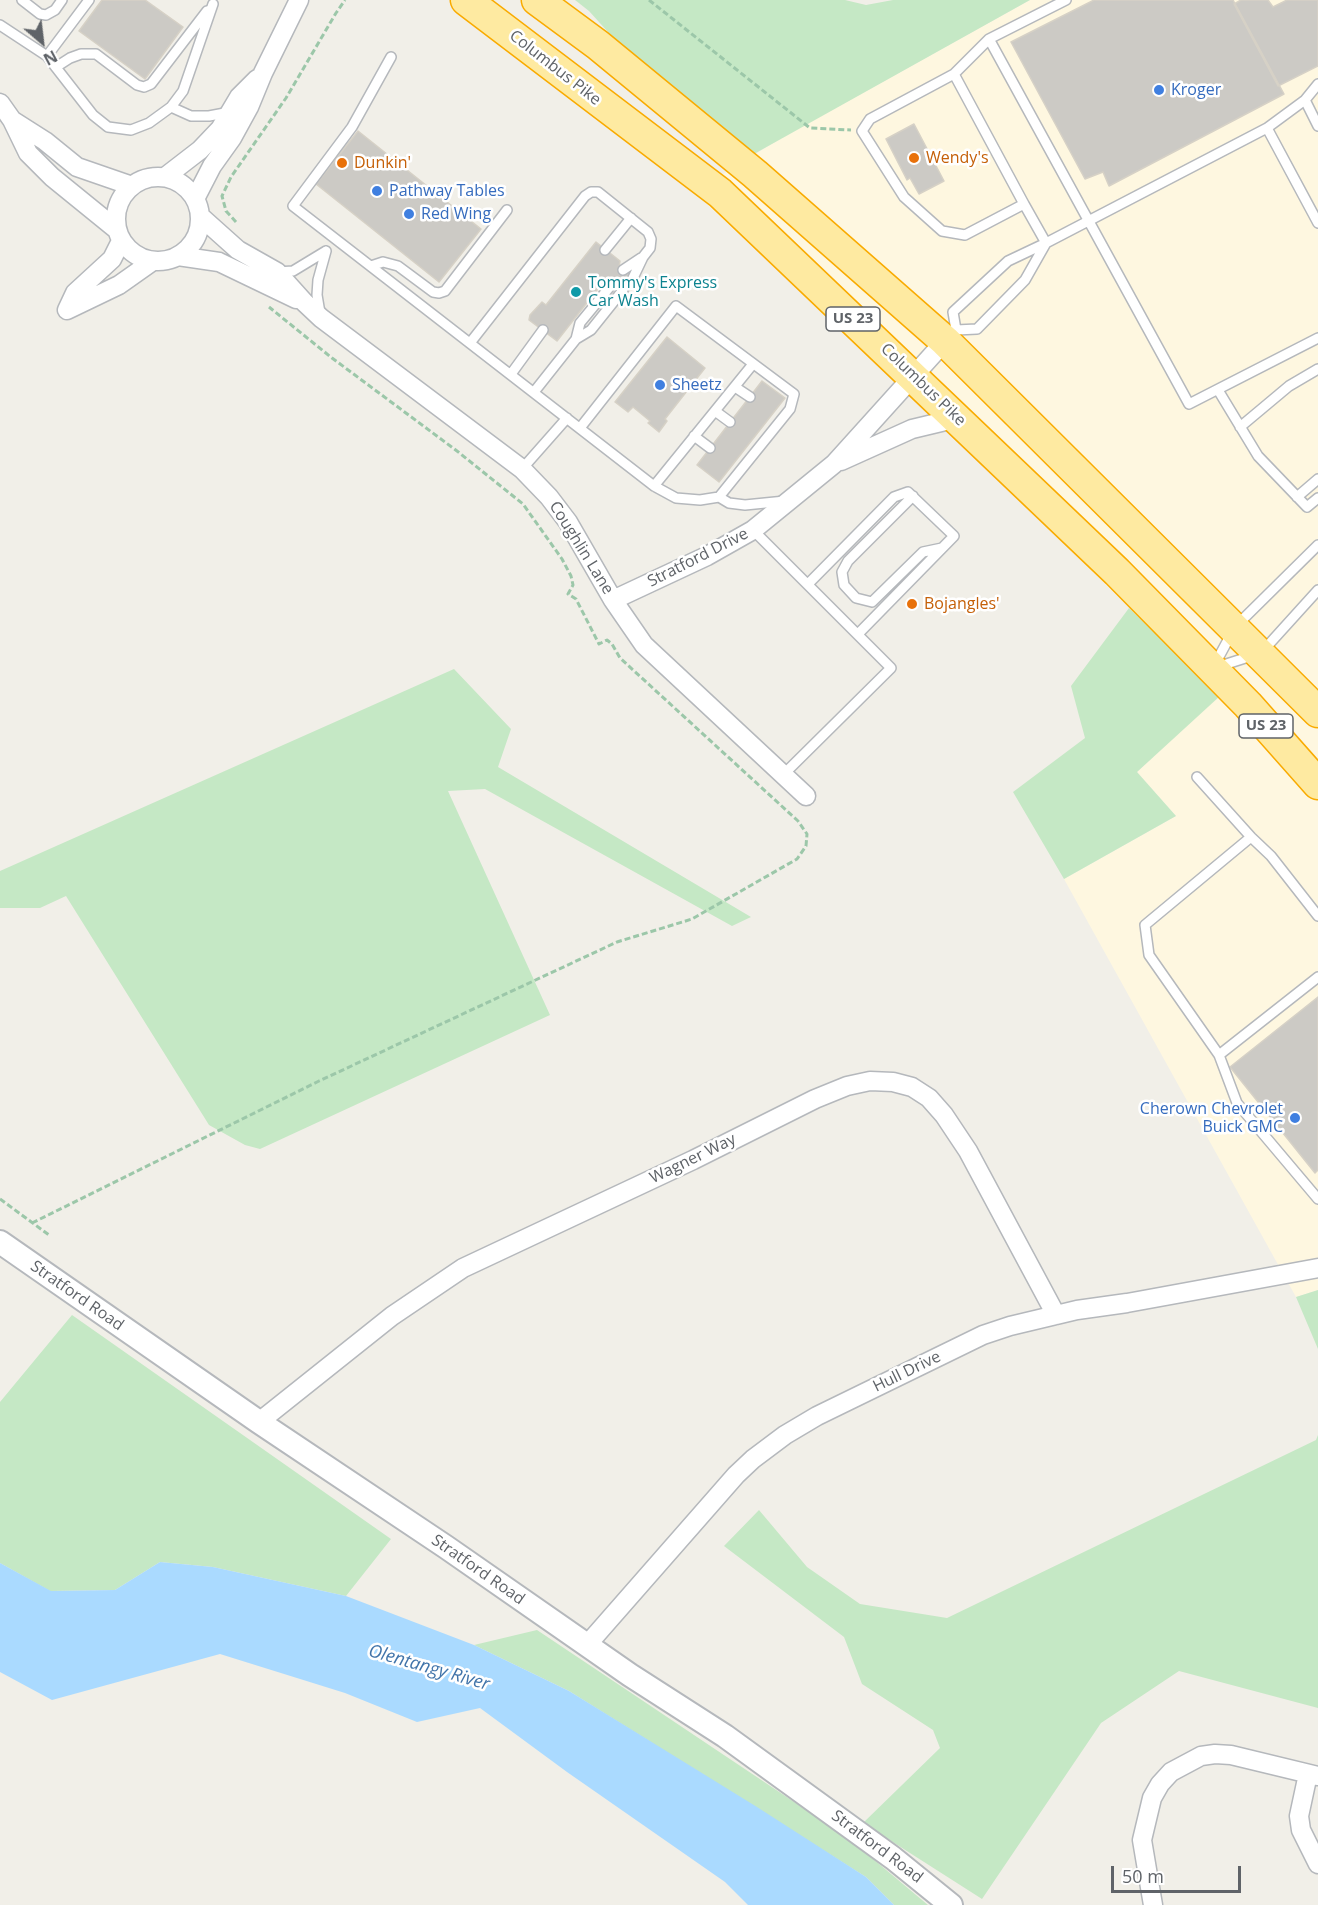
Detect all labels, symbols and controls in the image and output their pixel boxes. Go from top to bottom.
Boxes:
north arrow [12,12,72,72]
street label: Columbus Pike [505,26,605,110]
text: N [40,45,61,71]
place label: Kroger [1171,80,1221,100]
marker: Kroger [1152,83,1166,97]
place label: Wendy's [926,148,989,168]
marker: Wendy's [907,151,921,165]
place label: Dunkin' [354,153,411,173]
marker: Dunkin' [335,156,349,170]
place label: Pathway Tables [389,181,505,201]
marker: Pathway Tables [370,184,384,198]
place label: Red Wing [421,204,491,224]
marker: Red Wing [402,207,416,221]
place label: Tommy's Express Car Wash [588,273,717,311]
marker: Tommy's Express Car Wash [569,285,583,299]
road number: US 23 [826,307,880,331]
street label: Columbus Pike [876,340,970,430]
place label: Sheetz [672,375,722,395]
marker: Sheetz [653,378,667,392]
street label: Coughlin Lane [545,498,617,598]
street label: Stratford Drive [645,524,751,592]
place label: Bojangles' [924,594,1000,614]
marker: Bojangles' [905,597,919,611]
road number: US 23 [1239,714,1293,738]
place label: Cherown Chevrolet Buick GMC [1140,1099,1283,1137]
marker: Cherown Chevrolet Buick GMC [1288,1111,1302,1125]
street label: Wagner Way [647,1130,739,1188]
street label: Stratford Road [27,1257,127,1335]
street label: Hull Drive [870,1347,944,1397]
street label: Stratford Road [428,1531,528,1609]
water label: Olentangy River [366,1640,492,1696]
street label: Stratford Road [828,1806,926,1888]
scale bar [1114,1854,1244,1892]
text: 50 m [1122,1864,1164,1888]

